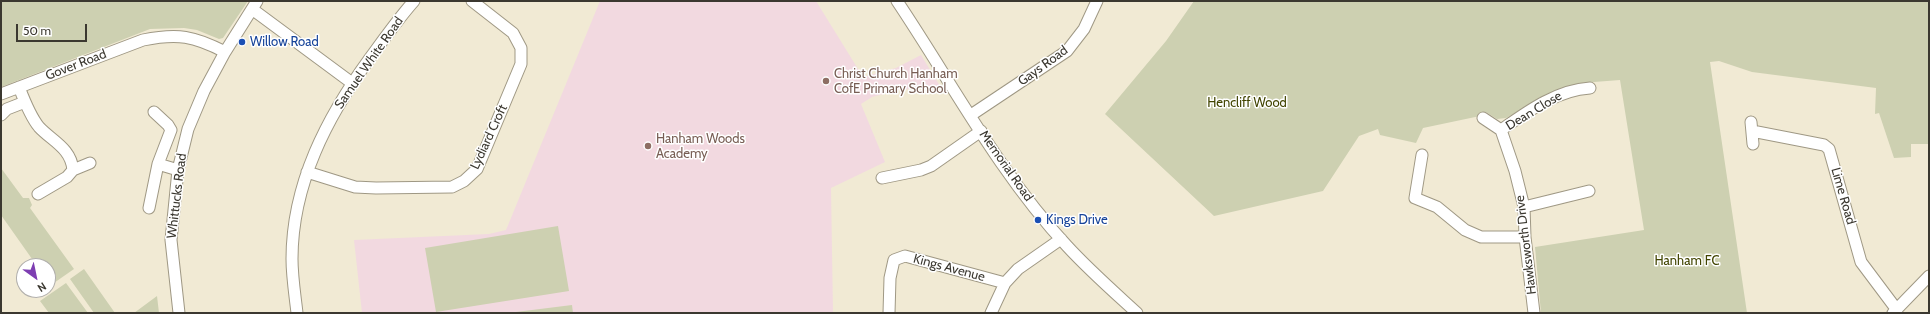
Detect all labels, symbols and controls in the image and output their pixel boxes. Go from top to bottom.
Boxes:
street label: Samuel White Road [331,14,407,112]
scale bar [18,16,89,42]
text: 50 m [23,23,51,38]
place label: Willow Road [250,34,319,50]
marker: Willow Road [237,37,247,47]
street label: Gays Road [1015,43,1071,89]
street label: Gover Road [43,46,109,84]
place label: Christ Church Hanham CofE Primary School [834,66,958,97]
marker: Christ Church Hanham CofE Primary School [821,76,831,86]
street label: Dean Close [1503,88,1565,134]
park label: Hencliff Wood [1207,95,1287,111]
street label: Lydiard Croft [467,102,511,172]
street label: Memorial Road [976,128,1036,204]
place label: Hanham Woods Academy [656,131,745,162]
marker: Hanham Woods Academy [643,141,653,151]
street label: Whittucks Road [164,152,190,240]
street label: Lime Road [1827,166,1859,226]
street label: Hawksworth Drive [1512,194,1540,296]
place label: Kings Drive [1046,212,1108,228]
marker: Kings Drive [1033,215,1043,225]
street label: Kings Avenue [911,251,987,285]
park label: Hanham FC [1655,253,1719,269]
north arrow [16,258,56,298]
text: N [35,279,49,295]

